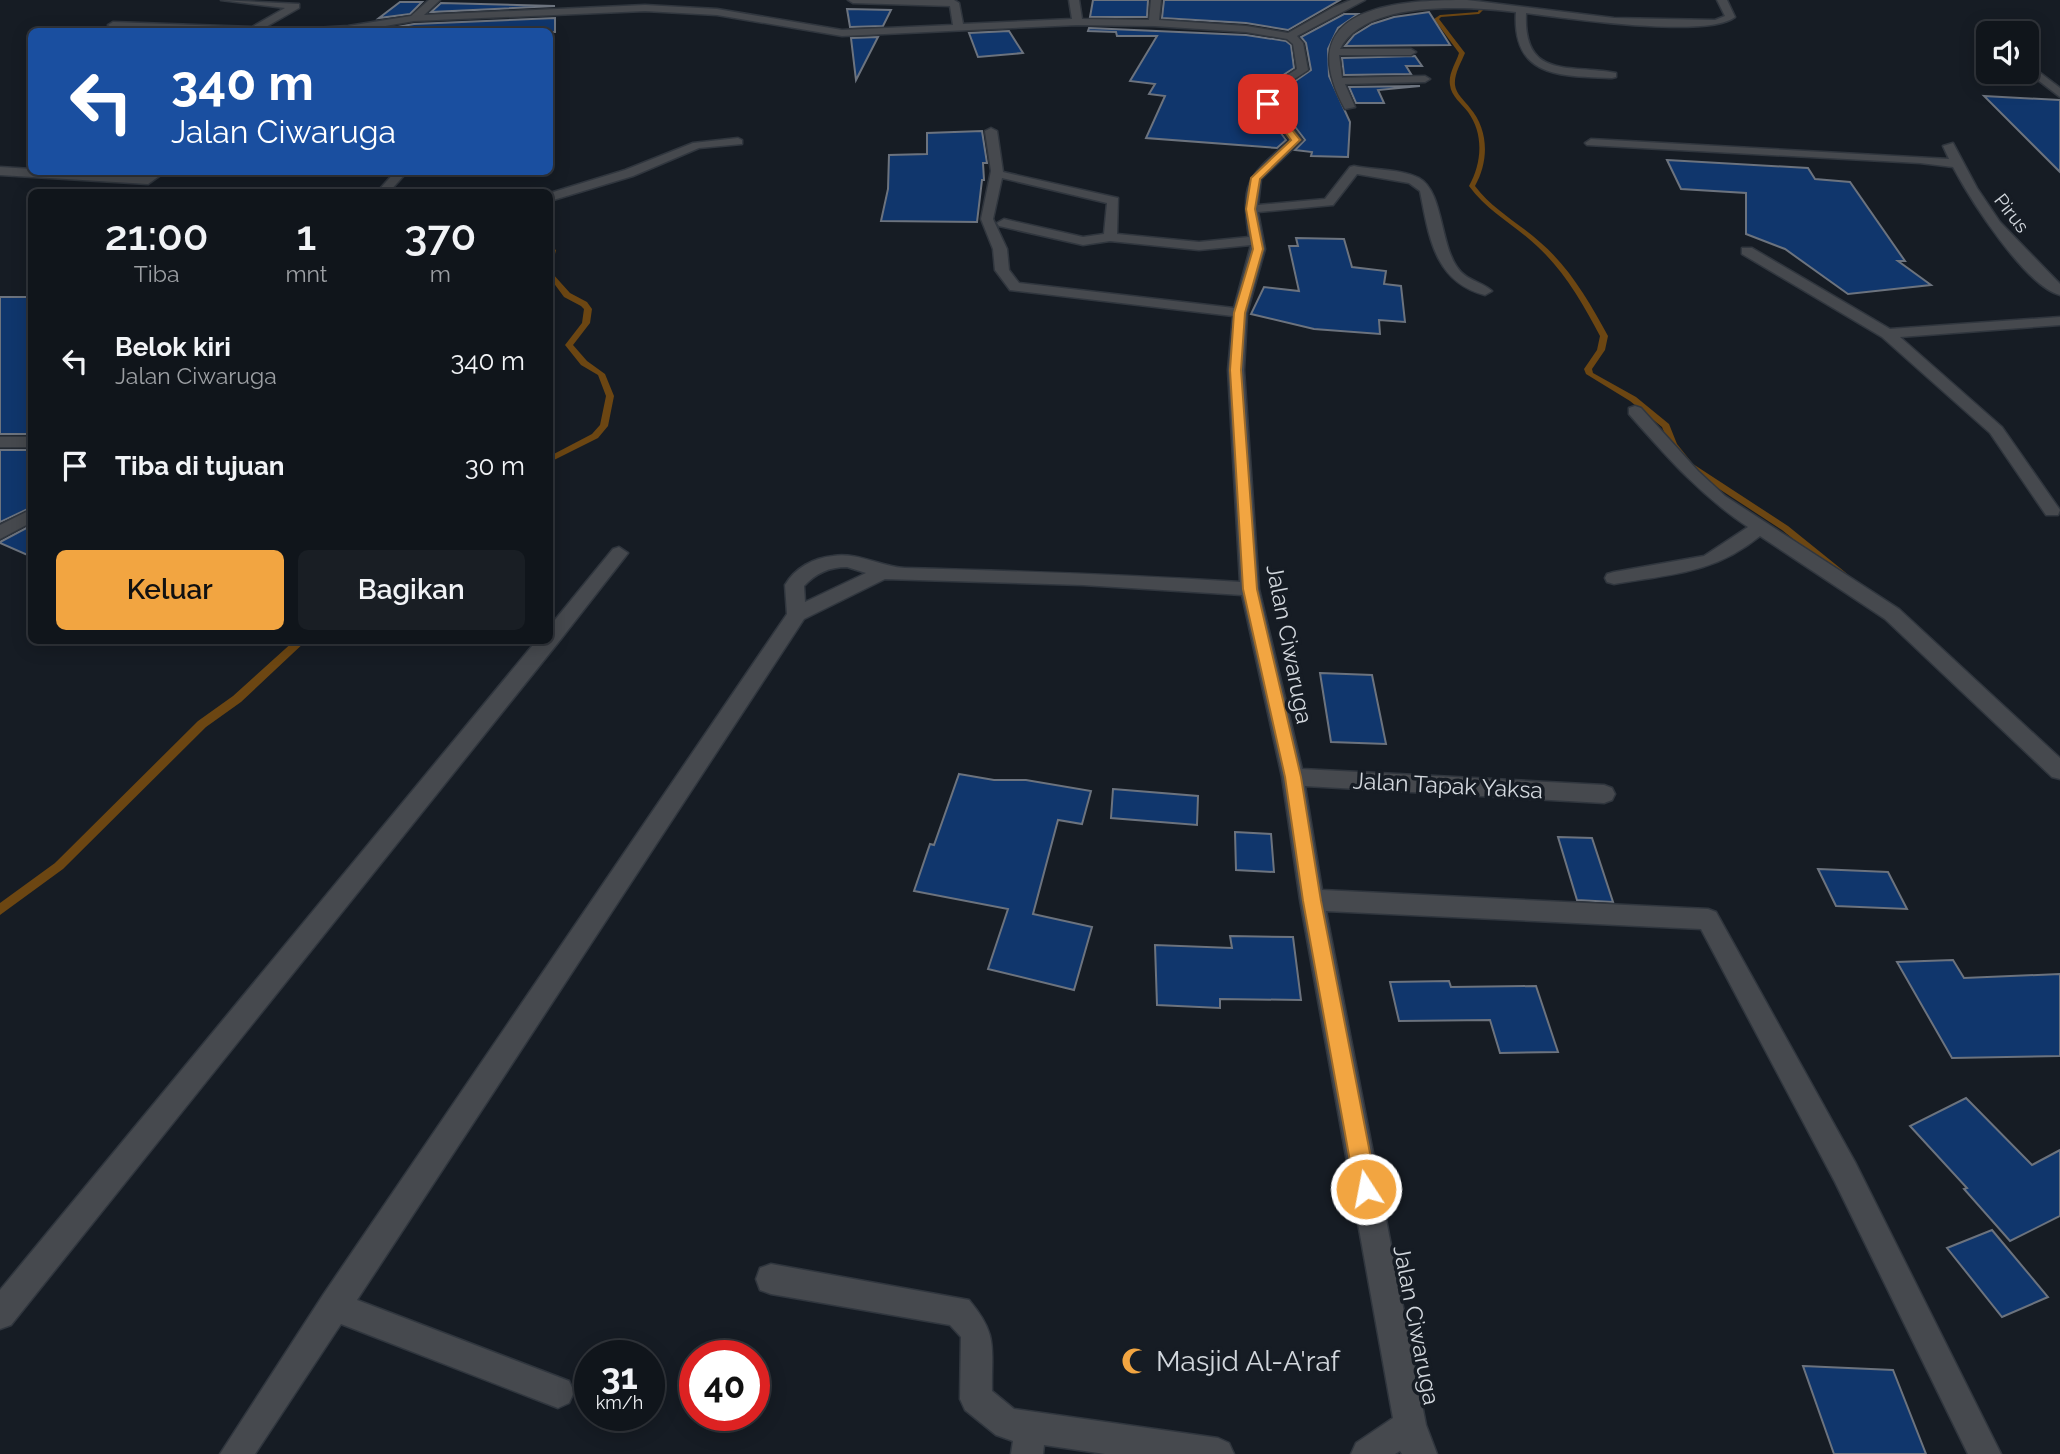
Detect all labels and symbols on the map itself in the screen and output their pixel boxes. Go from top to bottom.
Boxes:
pin [1238,74,1298,134]
street label: Pirus [1990,189,2034,237]
street label: Jalan Ciwaruga [1261,562,1319,726]
street label: Jalan Tapak Yaksa [1352,767,1544,803]
position arrow [1329,1152,1403,1226]
street label: Jalan Ciwaruga [1388,1243,1446,1407]
speed limit sign: 40 [679,1340,770,1431]
place label: Masjid Al-A'raf [1156,1345,1342,1378]
mosque icon: Masjid Al-A'raf [1120,1346,1150,1376]

